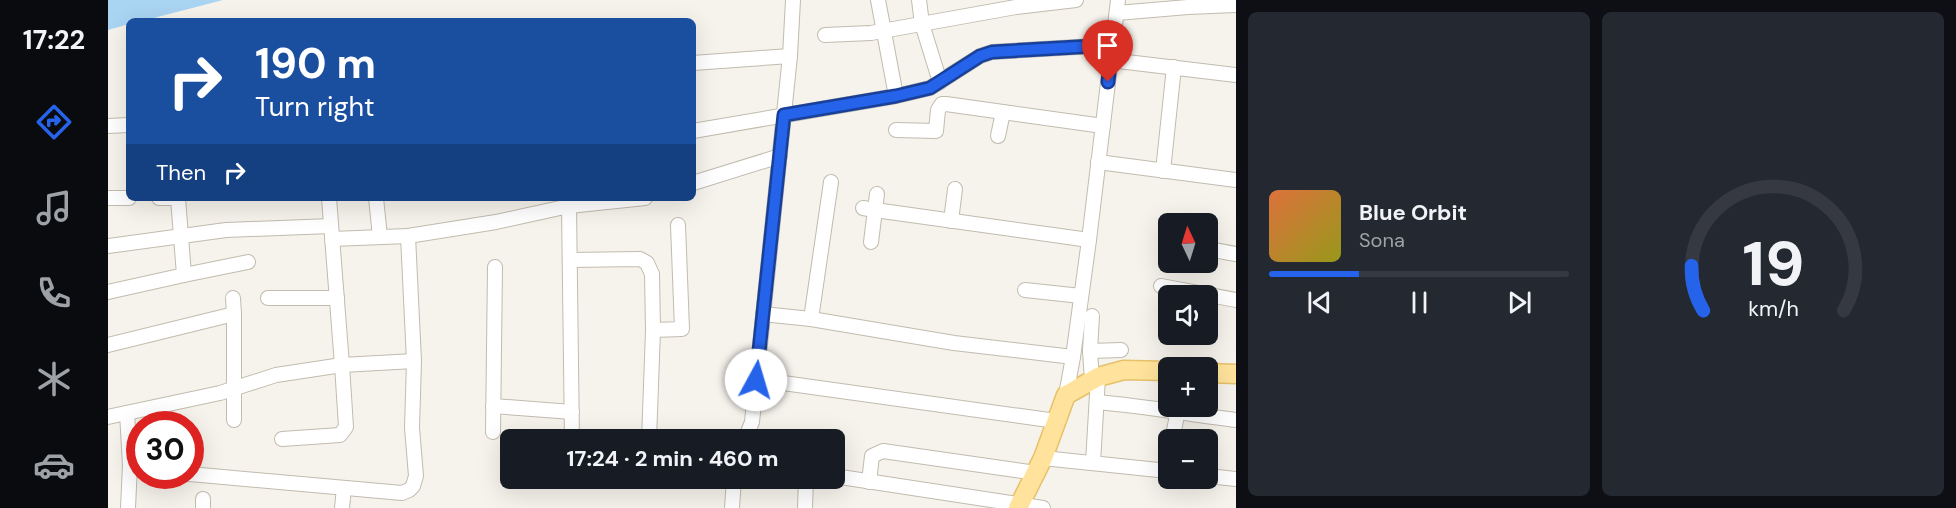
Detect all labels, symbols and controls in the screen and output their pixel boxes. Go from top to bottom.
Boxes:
pin [1082,20,1133,82]
text: 17:22 [23,22,85,57]
icon: arrive [1091,29,1124,62]
text: 190 m [255,36,376,91]
icon: right [156,42,234,120]
text: Turn right [255,89,375,124]
icon: directions [33,101,75,143]
icon: right [218,156,251,189]
text: Then [156,158,206,187]
icon: music [33,187,75,229]
text: Blue Orbit [1359,198,1467,227]
north arrow [1158,213,1218,273]
map controls [1158,213,1218,489]
text: 19 [1742,223,1804,304]
text: Sona [1359,227,1405,253]
icon: phone [33,272,75,314]
button: sound [1158,285,1218,345]
icon: previous [1303,286,1336,319]
icon: pause [1403,286,1436,319]
icon: next [1503,286,1536,319]
text: km/h [1748,295,1798,323]
position arrow [724,348,788,412]
button: + [1158,357,1218,417]
icon: climate [33,358,75,400]
speed limit sign: 30 [126,411,204,489]
button: − [1158,429,1218,489]
icon: car [33,444,75,486]
text: 17:24 · 2 min · 460 m [567,444,778,473]

